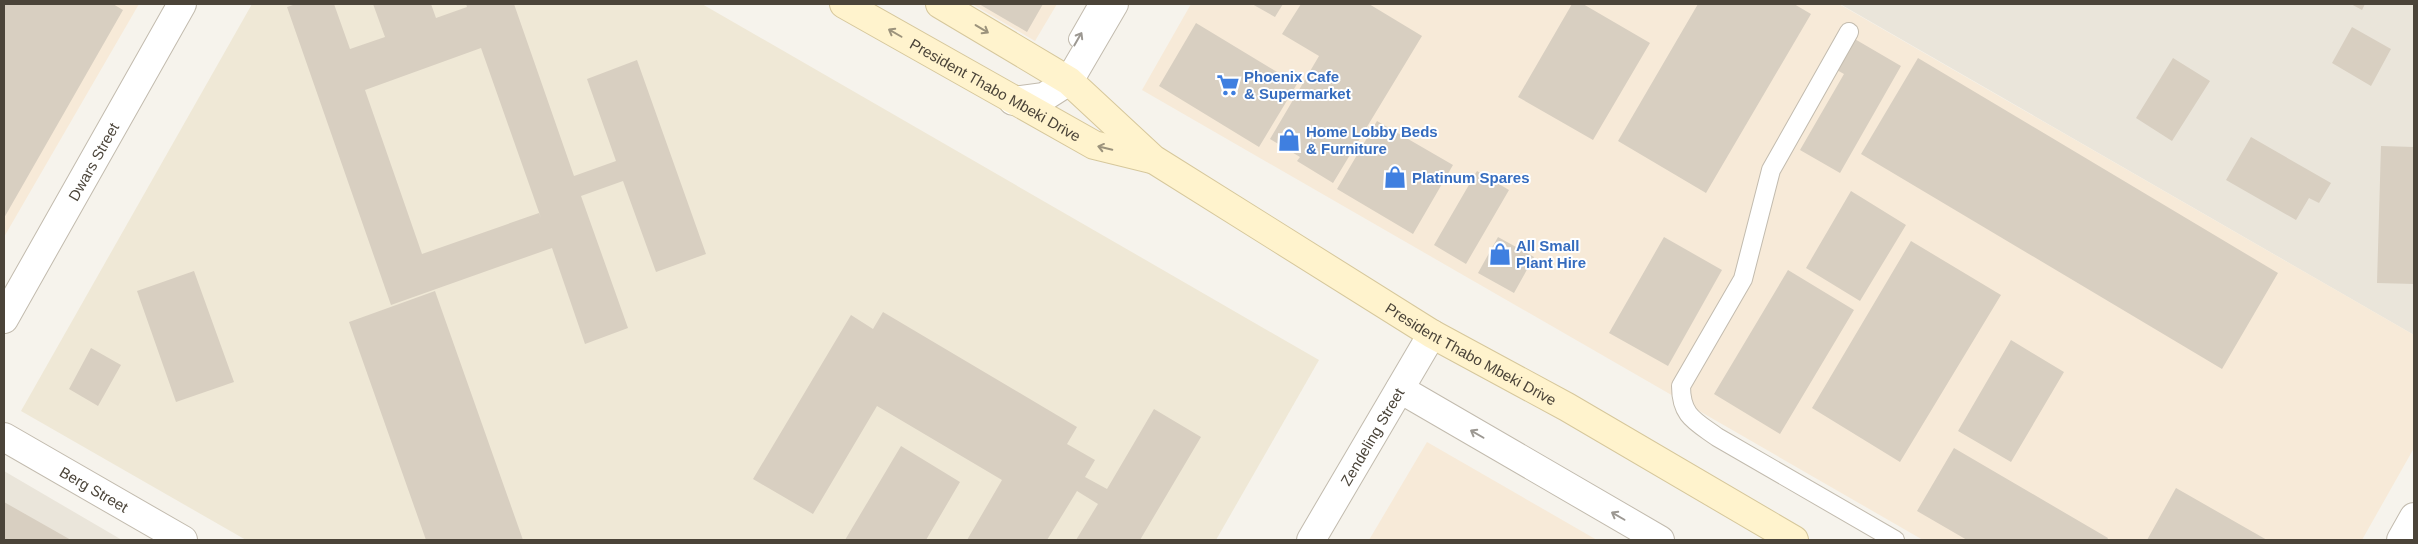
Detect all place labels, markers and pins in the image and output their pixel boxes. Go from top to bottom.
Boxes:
place label: Phoenix Cafe & Supermarket [1244,68,1351,102]
supermarket icon: Phoenix Cafe & Supermarket [1215,72,1241,98]
place label: Home Lobby Beds & Furniture [1306,123,1438,157]
shop icon: Home Lobby Beds & Furniture [1276,127,1302,153]
shop icon: Platinum Spares [1382,164,1408,190]
place label: Platinum Spares [1412,169,1530,186]
place label: All Small Plant Hire [1516,237,1586,271]
shop icon: All Small Plant Hire [1487,241,1513,267]

